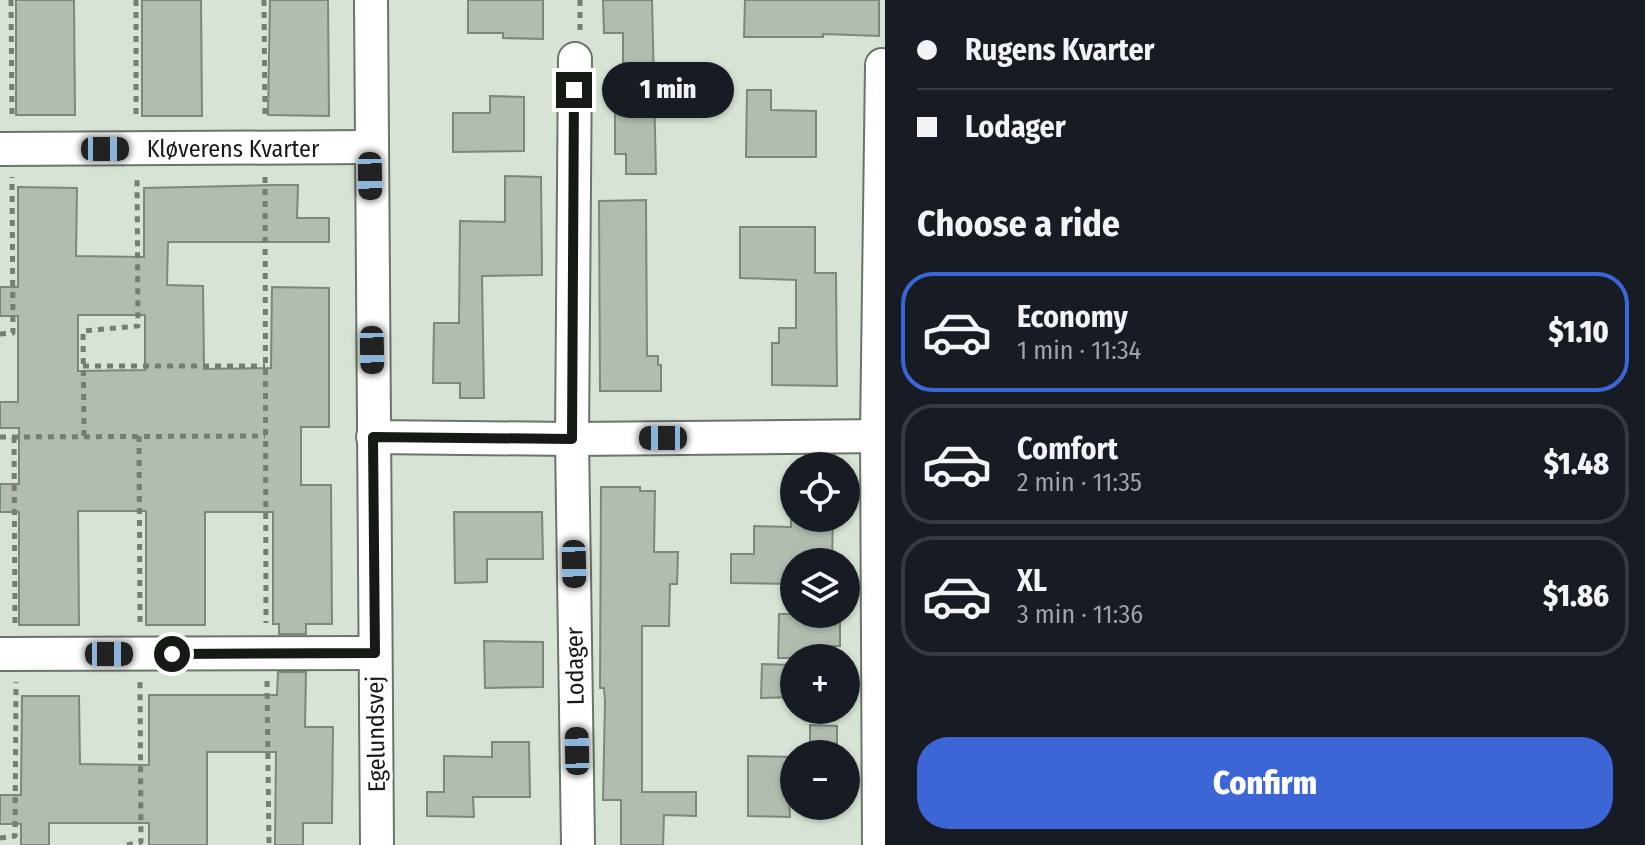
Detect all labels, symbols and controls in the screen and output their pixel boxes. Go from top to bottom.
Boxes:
text: Rugens Kvarter [965,32,1155,68]
callout: 1 min [602,62,734,118]
route end [556,72,592,108]
text: 1 min [640,74,696,105]
text: Lodager [965,109,1066,145]
street label: Kløverens Kvarter [147,135,320,163]
car [81,137,129,161]
car [358,152,382,200]
text: Choose a ride [917,202,1120,246]
icon: car [921,296,993,368]
text: Economy [1017,299,1128,335]
text: $1.10 [1548,314,1609,350]
car [360,326,384,374]
text: 1 min · 11:34 [1017,335,1141,366]
car [639,426,687,450]
icon: car [921,428,993,500]
text: Comfort [1017,431,1118,467]
text: $1.48 [1544,446,1609,482]
map controls [780,452,860,820]
button: locate [780,452,860,532]
text: 2 min · 11:35 [1017,467,1142,498]
car [562,540,586,588]
button: layers [780,548,860,628]
icon: car [921,560,993,632]
text: XL [1017,563,1047,599]
text: $1.86 [1543,578,1609,614]
text: 3 min · 11:36 [1017,599,1143,630]
street label: Lodager [560,626,590,705]
route start [154,636,190,672]
car [85,642,133,666]
button: + [780,644,860,724]
street label: Egelundsvej [361,676,391,792]
car [565,727,589,775]
button: Confirm [917,737,1613,829]
button: − [780,740,860,820]

